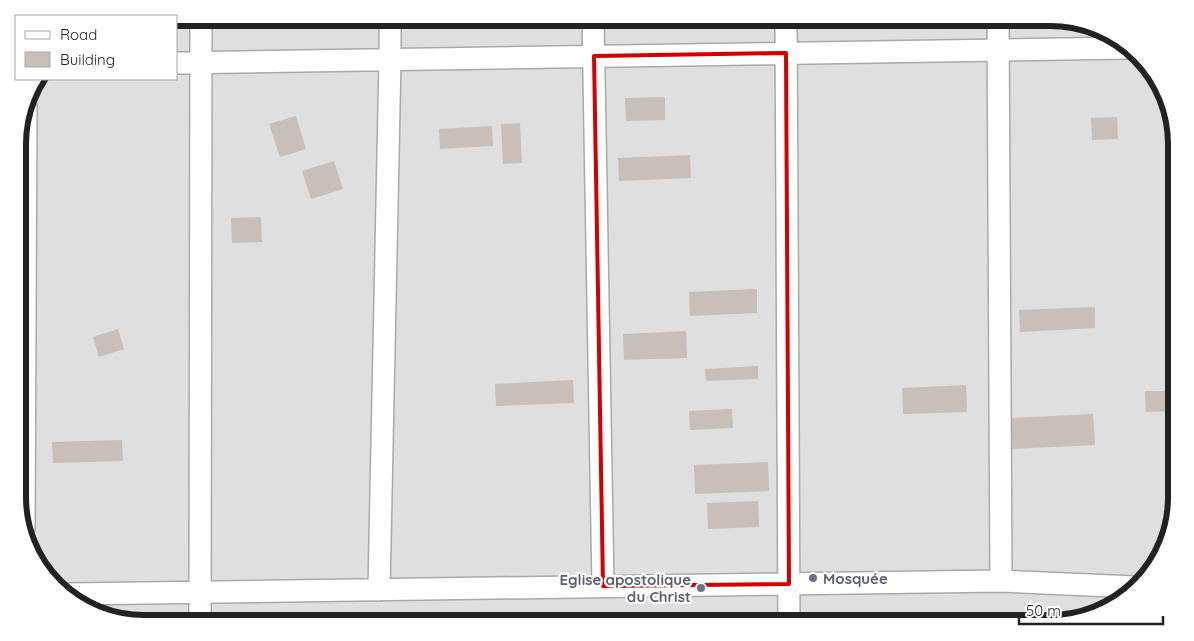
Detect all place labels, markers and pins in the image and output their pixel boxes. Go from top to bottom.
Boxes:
place label: Mosquée [823,569,888,588]
place label: Eglise apostolique du Christ [560,570,691,606]
marker: Mosquée [807,572,819,584]
marker: Eglise apostolique du Christ [695,582,707,594]

